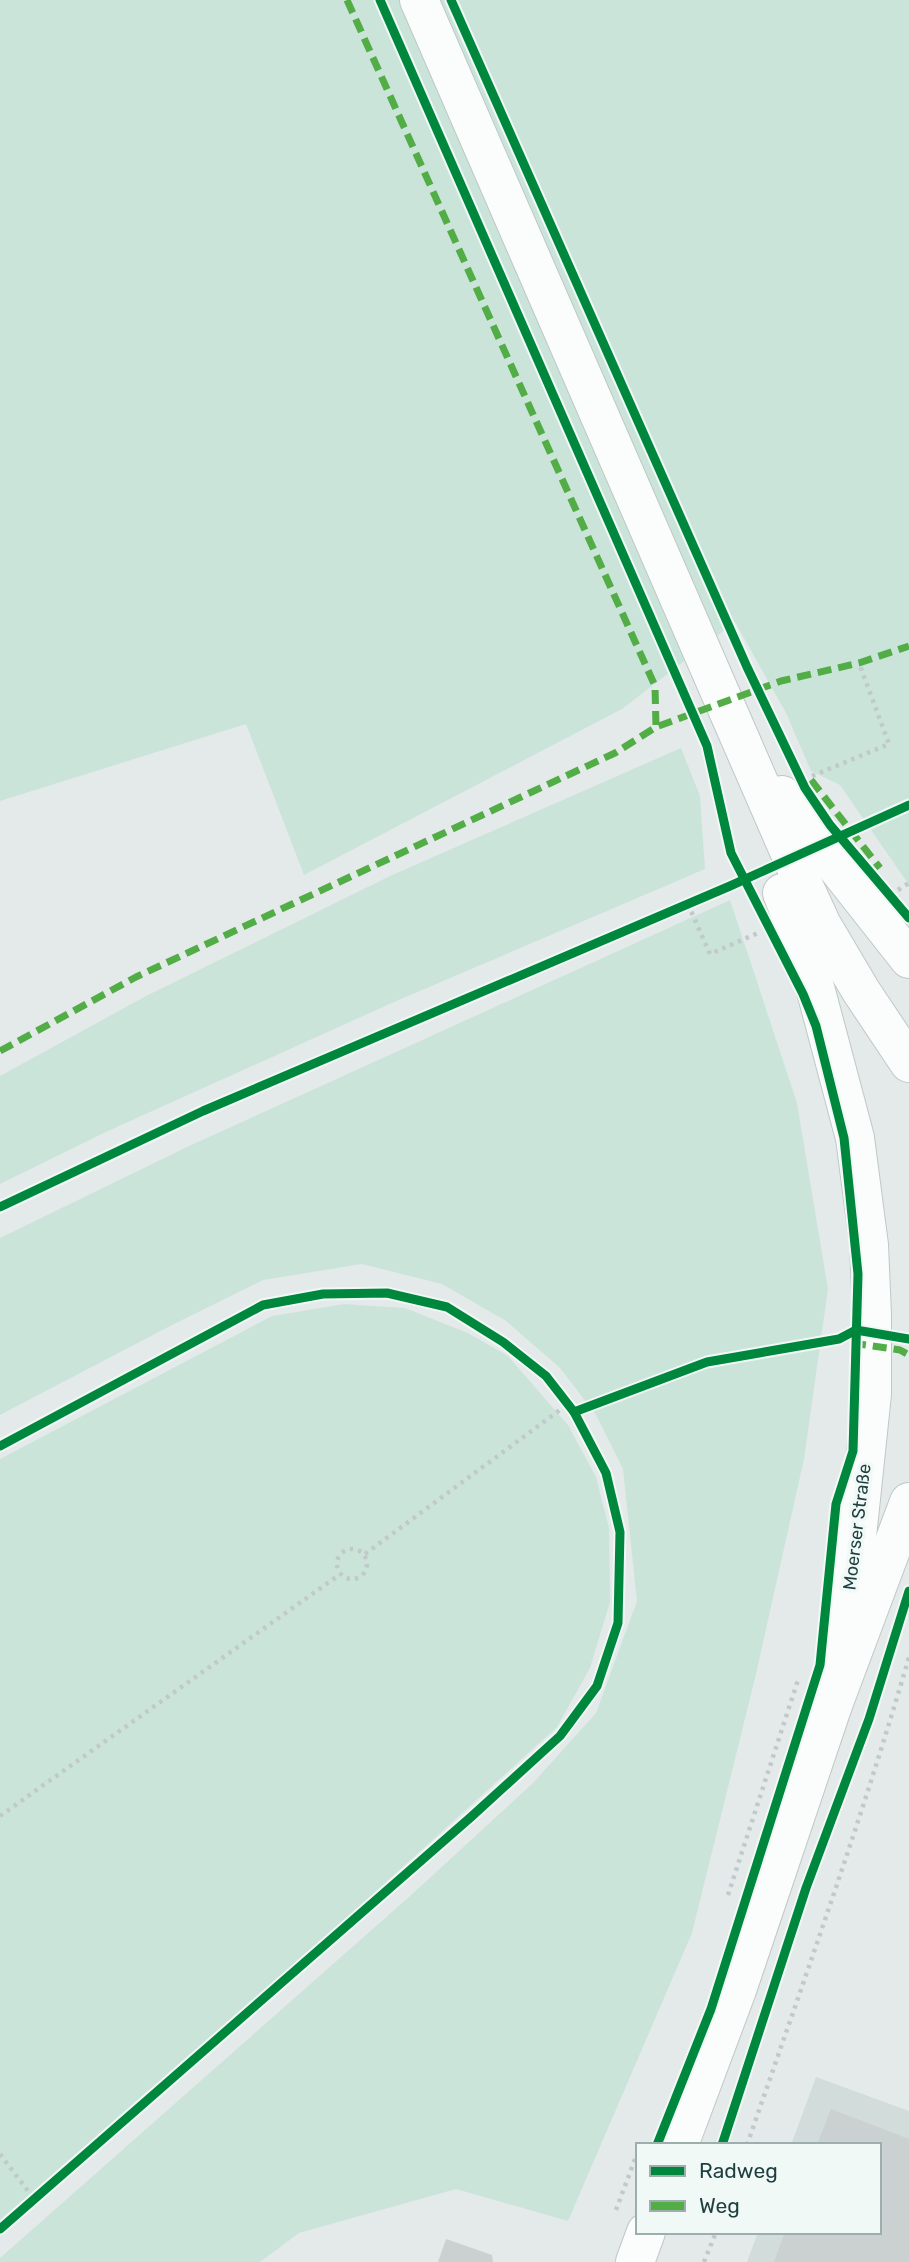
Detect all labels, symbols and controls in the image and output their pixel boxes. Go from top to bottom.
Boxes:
street label: Moerser Straße [838,1463,876,1591]
legend [636,2143,881,2234]
text: Radweg [699,2158,778,2183]
text: Weg [699,2193,740,2218]

